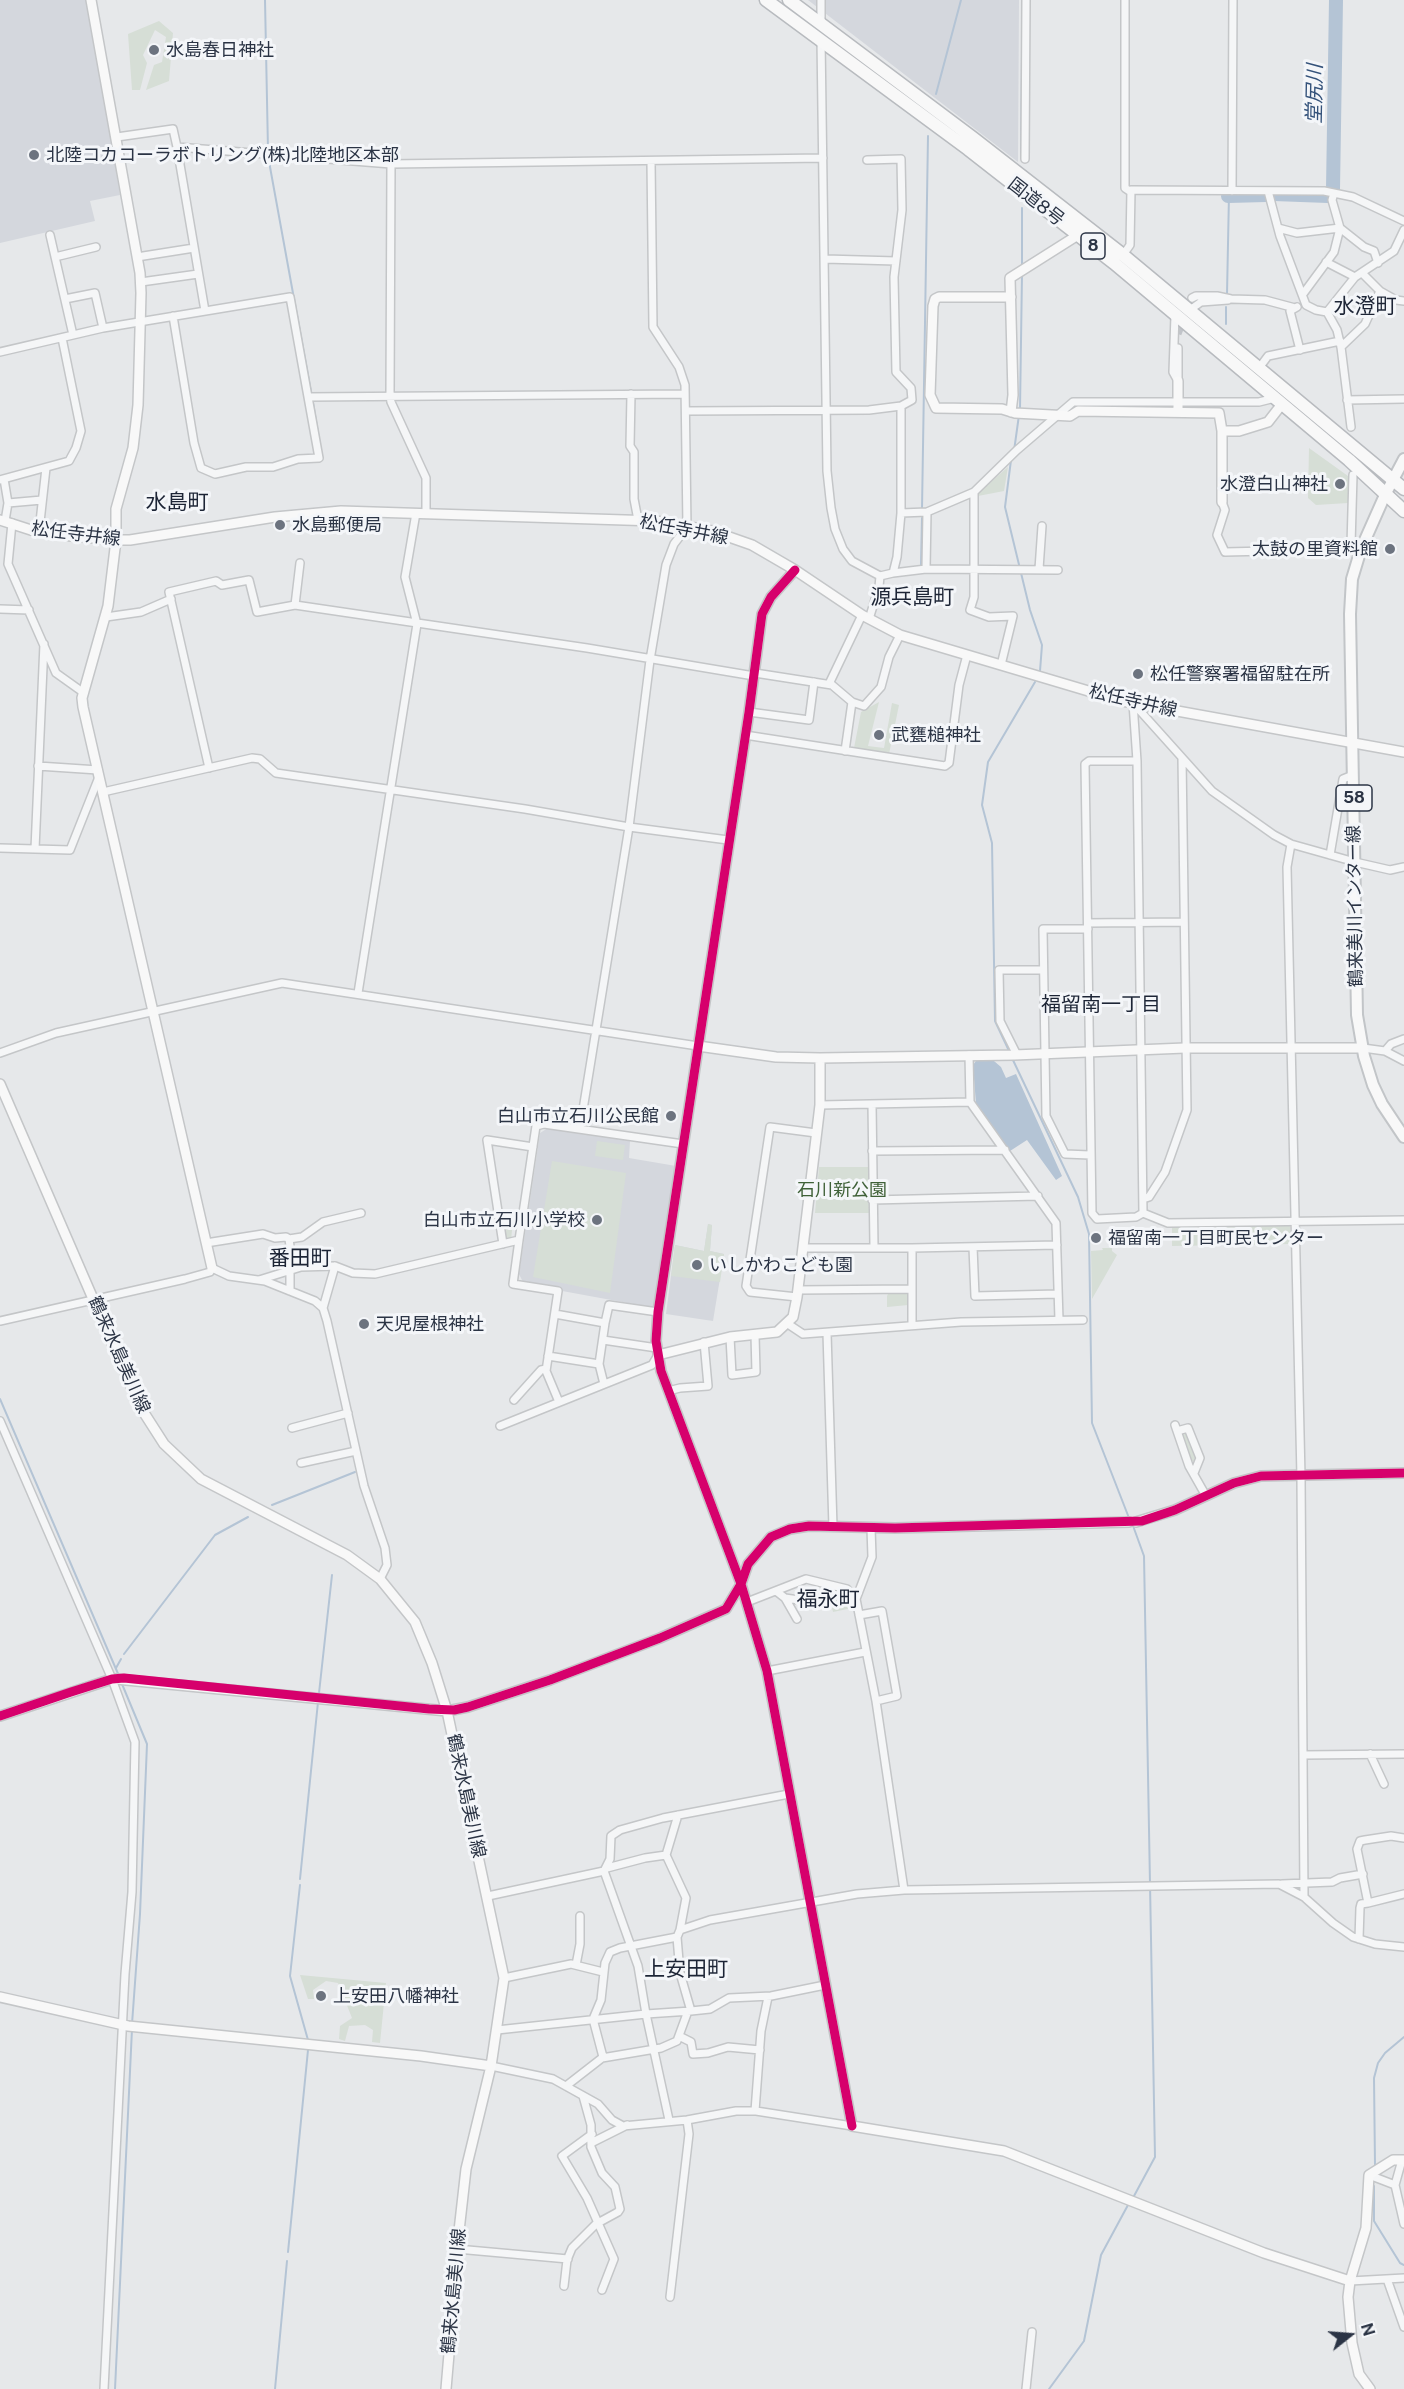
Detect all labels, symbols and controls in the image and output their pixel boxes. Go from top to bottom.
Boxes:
place label: 水島春日神社 [166,39,274,61]
marker: 水島春日神社 [147,43,161,57]
water label: 堂尻川 [1302,64,1328,124]
place label: 北陸コカコーラボトリング(株)北陸地区本部 [46,144,399,166]
marker: 北陸コカコーラボトリング(株)北陸地区本部 [27,148,41,162]
street label: 国道8号 [1003,173,1069,231]
road number: 8 [1081,233,1105,259]
district label: 水澄町 [1334,294,1396,320]
place label: 水澄白山神社 [1220,473,1328,495]
marker: 水澄白山神社 [1333,477,1347,491]
district label: 水島町 [146,490,208,516]
street label: 松任寺井線 [638,511,730,549]
place label: 水島郵便局 [292,514,382,536]
street label: 松任寺井線 [30,518,122,550]
marker: 水島郵便局 [273,518,287,532]
place label: 太鼓の里資料館 [1252,538,1378,560]
marker: 太鼓の里資料館 [1383,542,1397,556]
district label: 源兵島町 [870,585,954,611]
place label: 松任警察署福留駐在所 [1150,663,1330,685]
marker: 松任警察署福留駐在所 [1131,667,1145,681]
street label: 松任寺井線 [1087,680,1179,722]
place label: 武甕槌神社 [891,724,981,746]
marker: 武甕槌神社 [872,728,886,742]
road number: 58 [1336,785,1372,811]
street label: 鶴来美川インター線 [1343,825,1367,987]
district label: 福留南一丁目 [1041,993,1161,1017]
place label: 白山市立石川公民館 [497,1105,659,1127]
marker: 白山市立石川公民館 [664,1109,678,1123]
park label: 石川新公園 [797,1179,887,1201]
place label: 白山市立石川小学校 [423,1209,585,1231]
marker: 白山市立石川小学校 [590,1213,604,1227]
place label: 福留南一丁目町民センター [1108,1227,1324,1249]
marker: 福留南一丁目町民センター [1089,1231,1103,1245]
district label: 番田町 [269,1246,331,1272]
place label: いしかわこども園 [709,1254,853,1276]
marker: いしかわこども園 [690,1258,704,1272]
street label: 鶴来水島美川線 [84,1293,154,1417]
place label: 天児屋根神社 [376,1313,484,1335]
marker: 天児屋根神社 [357,1317,371,1331]
district label: 福永町 [797,1587,859,1613]
street label: 鶴来水島美川線 [442,1732,490,1860]
district label: 上安田町 [644,1957,728,1983]
place label: 上安田八幡神社 [333,1985,459,2007]
marker: 上安田八幡神社 [314,1989,328,2003]
street label: 鶴来水島美川線 [438,2227,470,2355]
north arrow [1320,2305,1380,2365]
text: N [1357,2321,1379,2338]

